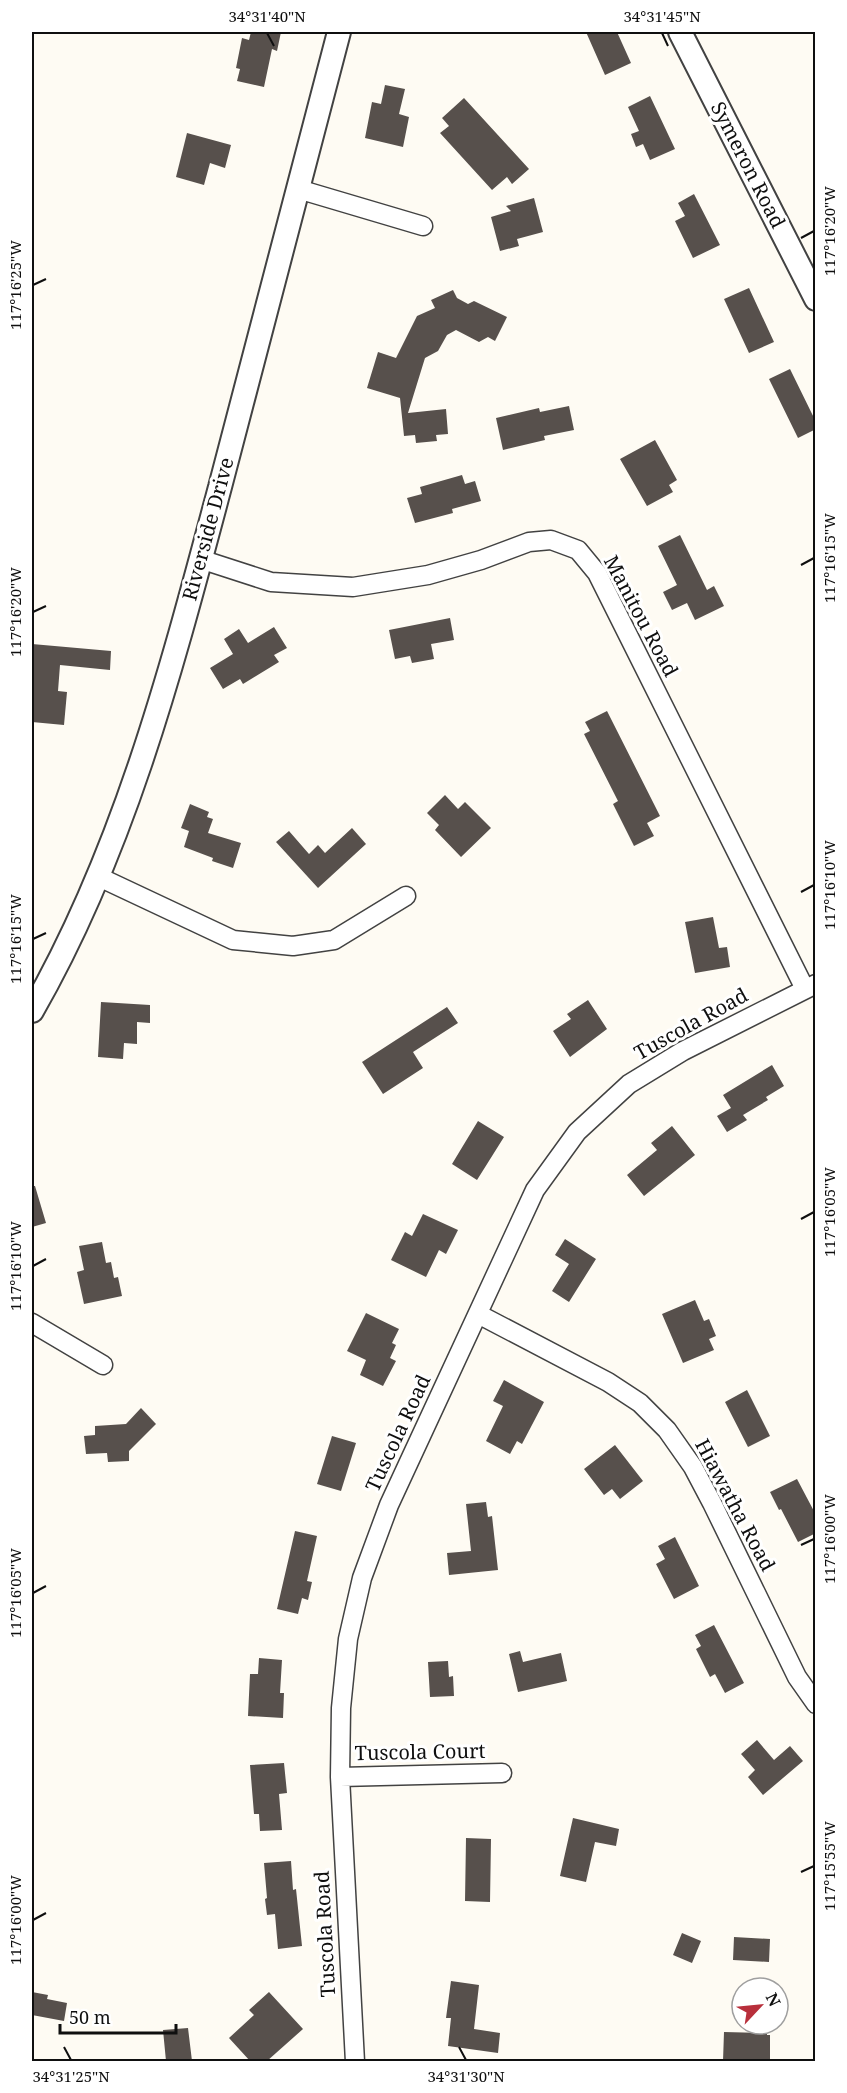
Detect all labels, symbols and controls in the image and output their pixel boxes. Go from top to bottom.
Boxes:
text: 34°31'40"N [228,6,306,26]
text: 34°31'45"N [623,6,701,26]
street label: Symeron Road [705,97,792,233]
text: 117°16'20"W [819,186,839,276]
text: 117°16'25"W [5,240,25,330]
street label: Riverside Drive [175,454,240,604]
text: 117°16'15"W [819,513,839,603]
street label: Manitou Road [598,550,685,681]
text: 117°16'20"W [5,567,25,657]
text: 117°16'10"W [819,840,839,930]
text: 117°16'15"W [5,894,25,984]
street label: Tuscola Road [629,981,753,1066]
text: 117°16'05"W [819,1167,839,1257]
text: 117°16'10"W [5,1221,25,1311]
street label: Tuscola Road [359,1370,436,1496]
street label: Hiawatha Road [689,1434,782,1576]
text: 117°16'00"W [819,1494,839,1584]
text: 117°16'05"W [5,1548,25,1638]
street label: Tuscola Court [354,1737,486,1766]
text: 117°15'55"W [819,1821,839,1911]
street label: Tuscola Road [308,1870,341,1998]
text: 117°16'00"W [5,1875,25,1965]
north arrow [730,1976,790,2036]
text: N [761,1989,786,2010]
scale bar [60,1997,176,2035]
text: 50 m [69,2005,111,2029]
text: 34°31'25"N [32,2066,110,2086]
text: 34°31'30"N [427,2066,505,2086]

